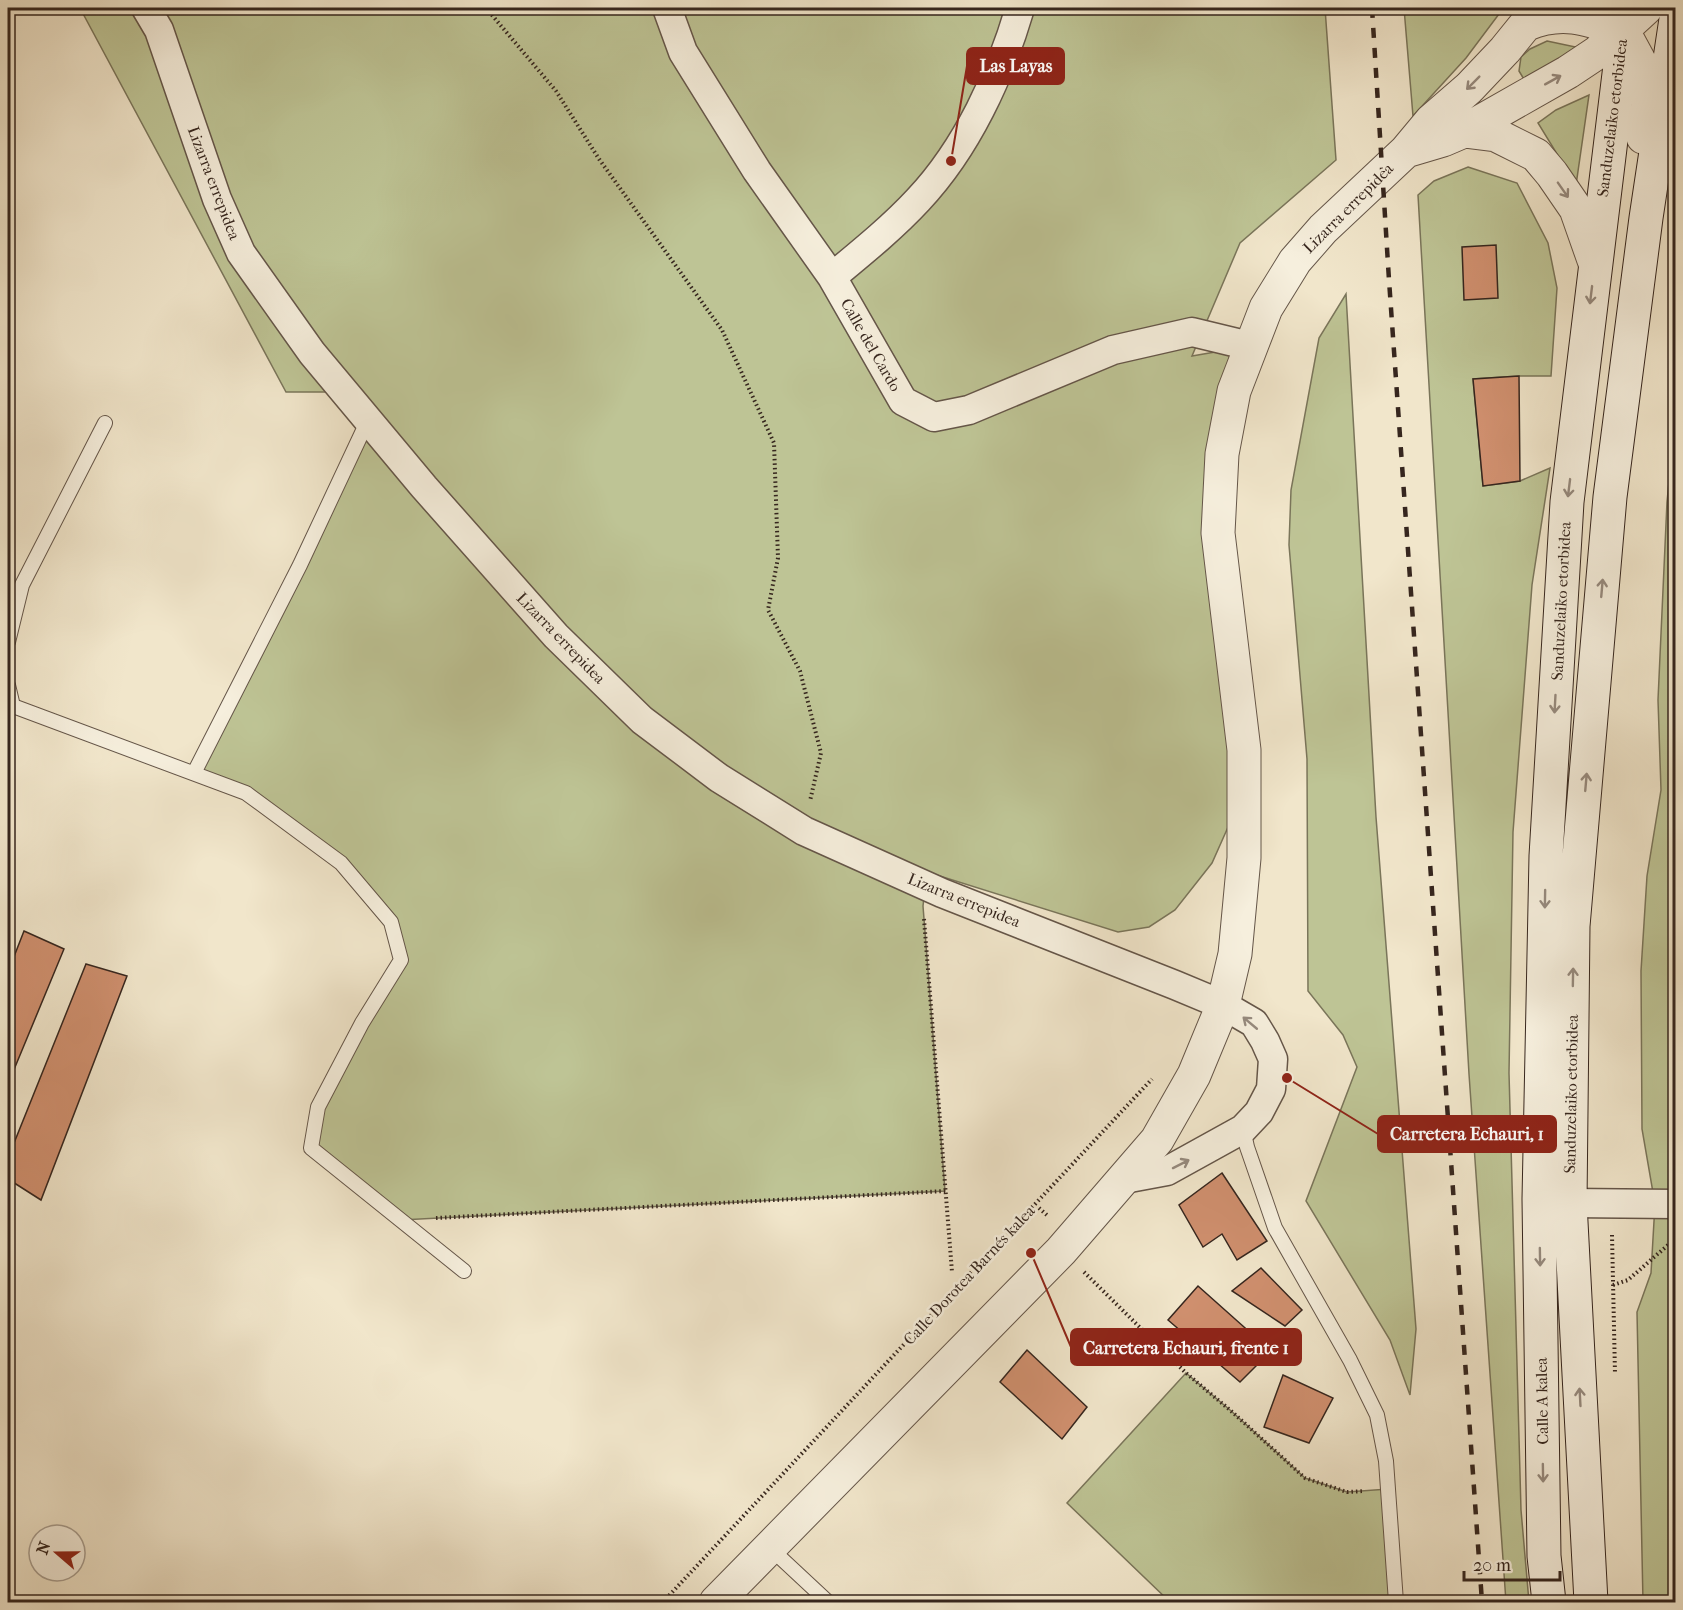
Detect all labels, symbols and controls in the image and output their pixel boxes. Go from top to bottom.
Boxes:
street label: Sanduzelaiko etorbidea [1593,37,1631,198]
callout: Las Layas [967,48,1064,84]
text: Las Layas [979,56,1053,77]
one-way arrow [1544,74,1561,86]
one-way arrow [1466,76,1481,91]
street label: Lizarra errepidea [184,124,245,243]
street label: Lizarra errepidea [1299,158,1398,257]
one-way arrow [1557,182,1569,198]
one-way arrow [1586,284,1597,304]
street label: Calle del Cardo [837,295,905,395]
one-way arrow [1563,478,1574,498]
street label: Sanduzelaiko etorbidea [1547,521,1575,681]
one-way arrow [1597,578,1608,598]
street label: Lizarra errepidea [513,588,610,688]
one-way arrow [1549,693,1560,713]
one-way arrow [1581,773,1592,793]
street label: Lizarra errepidea [905,869,1024,931]
one-way arrow [1539,888,1551,908]
one-way arrow [1567,967,1579,987]
street label: Sanduzelaiko etorbidea [1560,1014,1582,1174]
one-way arrow [1243,1017,1259,1031]
callout: Carretera Echauri, 1 [1378,1116,1556,1152]
text: Carretera Echauri, 1 [1390,1124,1544,1145]
one-way arrow [1171,1158,1189,1170]
street label: Calle Dorotea Barnés kalea [899,1201,1039,1349]
one-way arrow [1534,1247,1546,1267]
callout: Carretera Echauri, frente 1 [1071,1329,1301,1365]
text: Carretera Echauri, frente 1 [1083,1338,1289,1359]
street label: Calle A kalea [1532,1357,1552,1445]
one-way arrow [1575,1388,1586,1408]
one-way arrow [1537,1463,1549,1483]
north arrow [27,1523,87,1583]
text: N [32,1538,55,1557]
scale bar [1464,1544,1560,1582]
text: 20 m [1473,1555,1511,1576]

